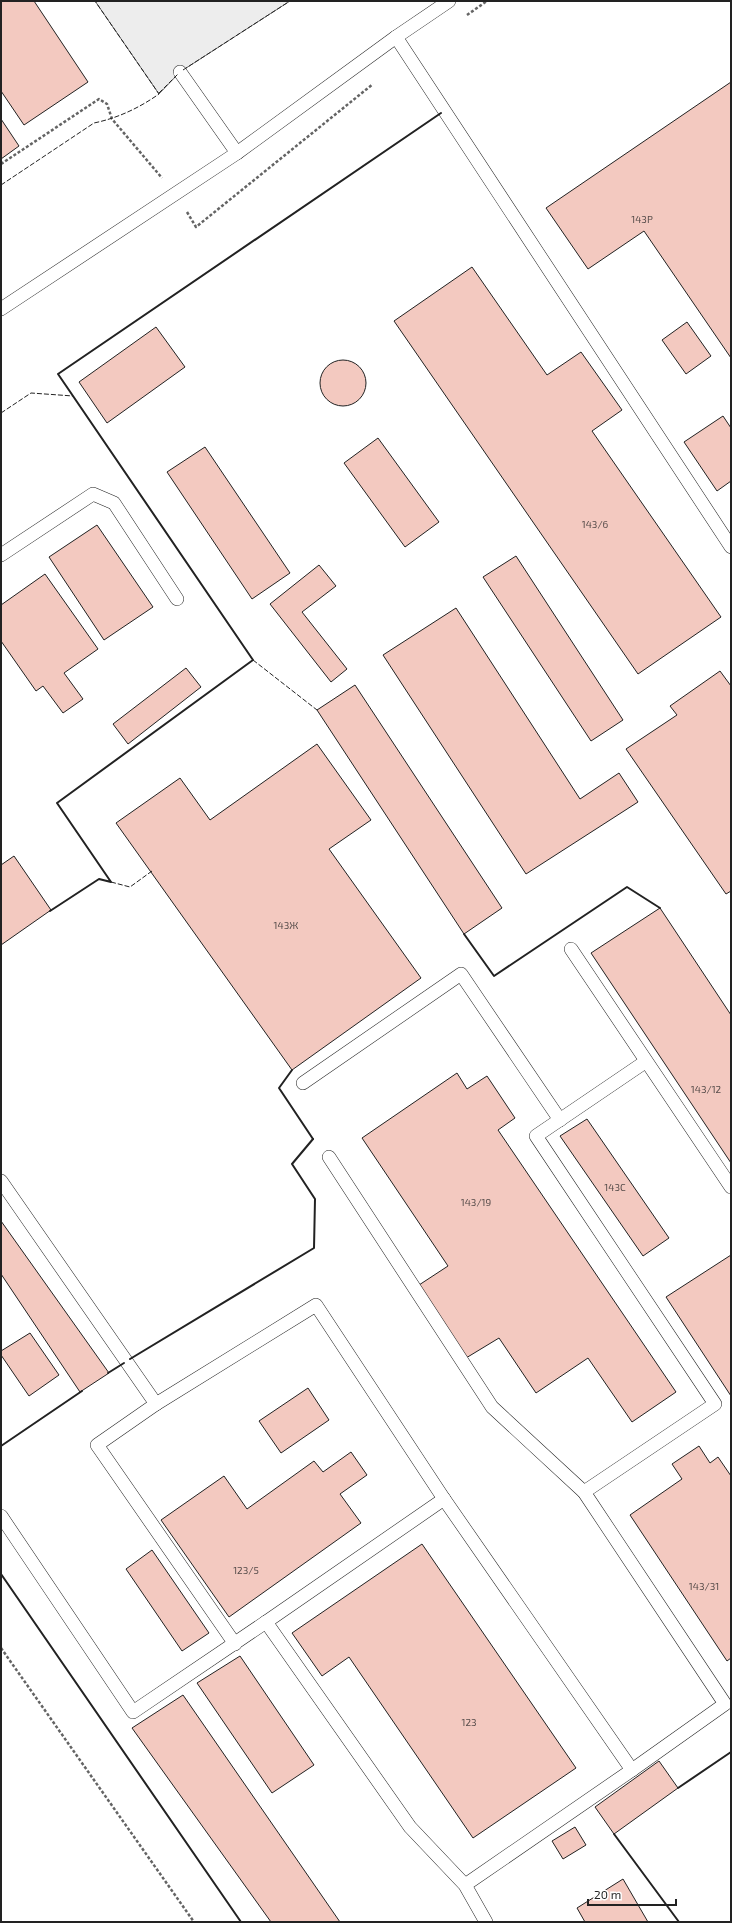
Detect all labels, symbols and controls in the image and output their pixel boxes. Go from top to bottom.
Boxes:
house number: 143Р [631,213,653,225]
house number: 143/6 [582,518,609,530]
house number: 143Ж [274,919,298,931]
house number: 143/12 [691,1083,722,1095]
house number: 143С [604,1181,626,1193]
house number: 143/19 [461,1196,492,1208]
house number: 123/5 [233,1564,259,1576]
house number: 143/31 [689,1580,719,1592]
house number: 123 [461,1716,477,1728]
scale bar [588,1881,676,1907]
text: 20 m [594,1887,621,1901]

